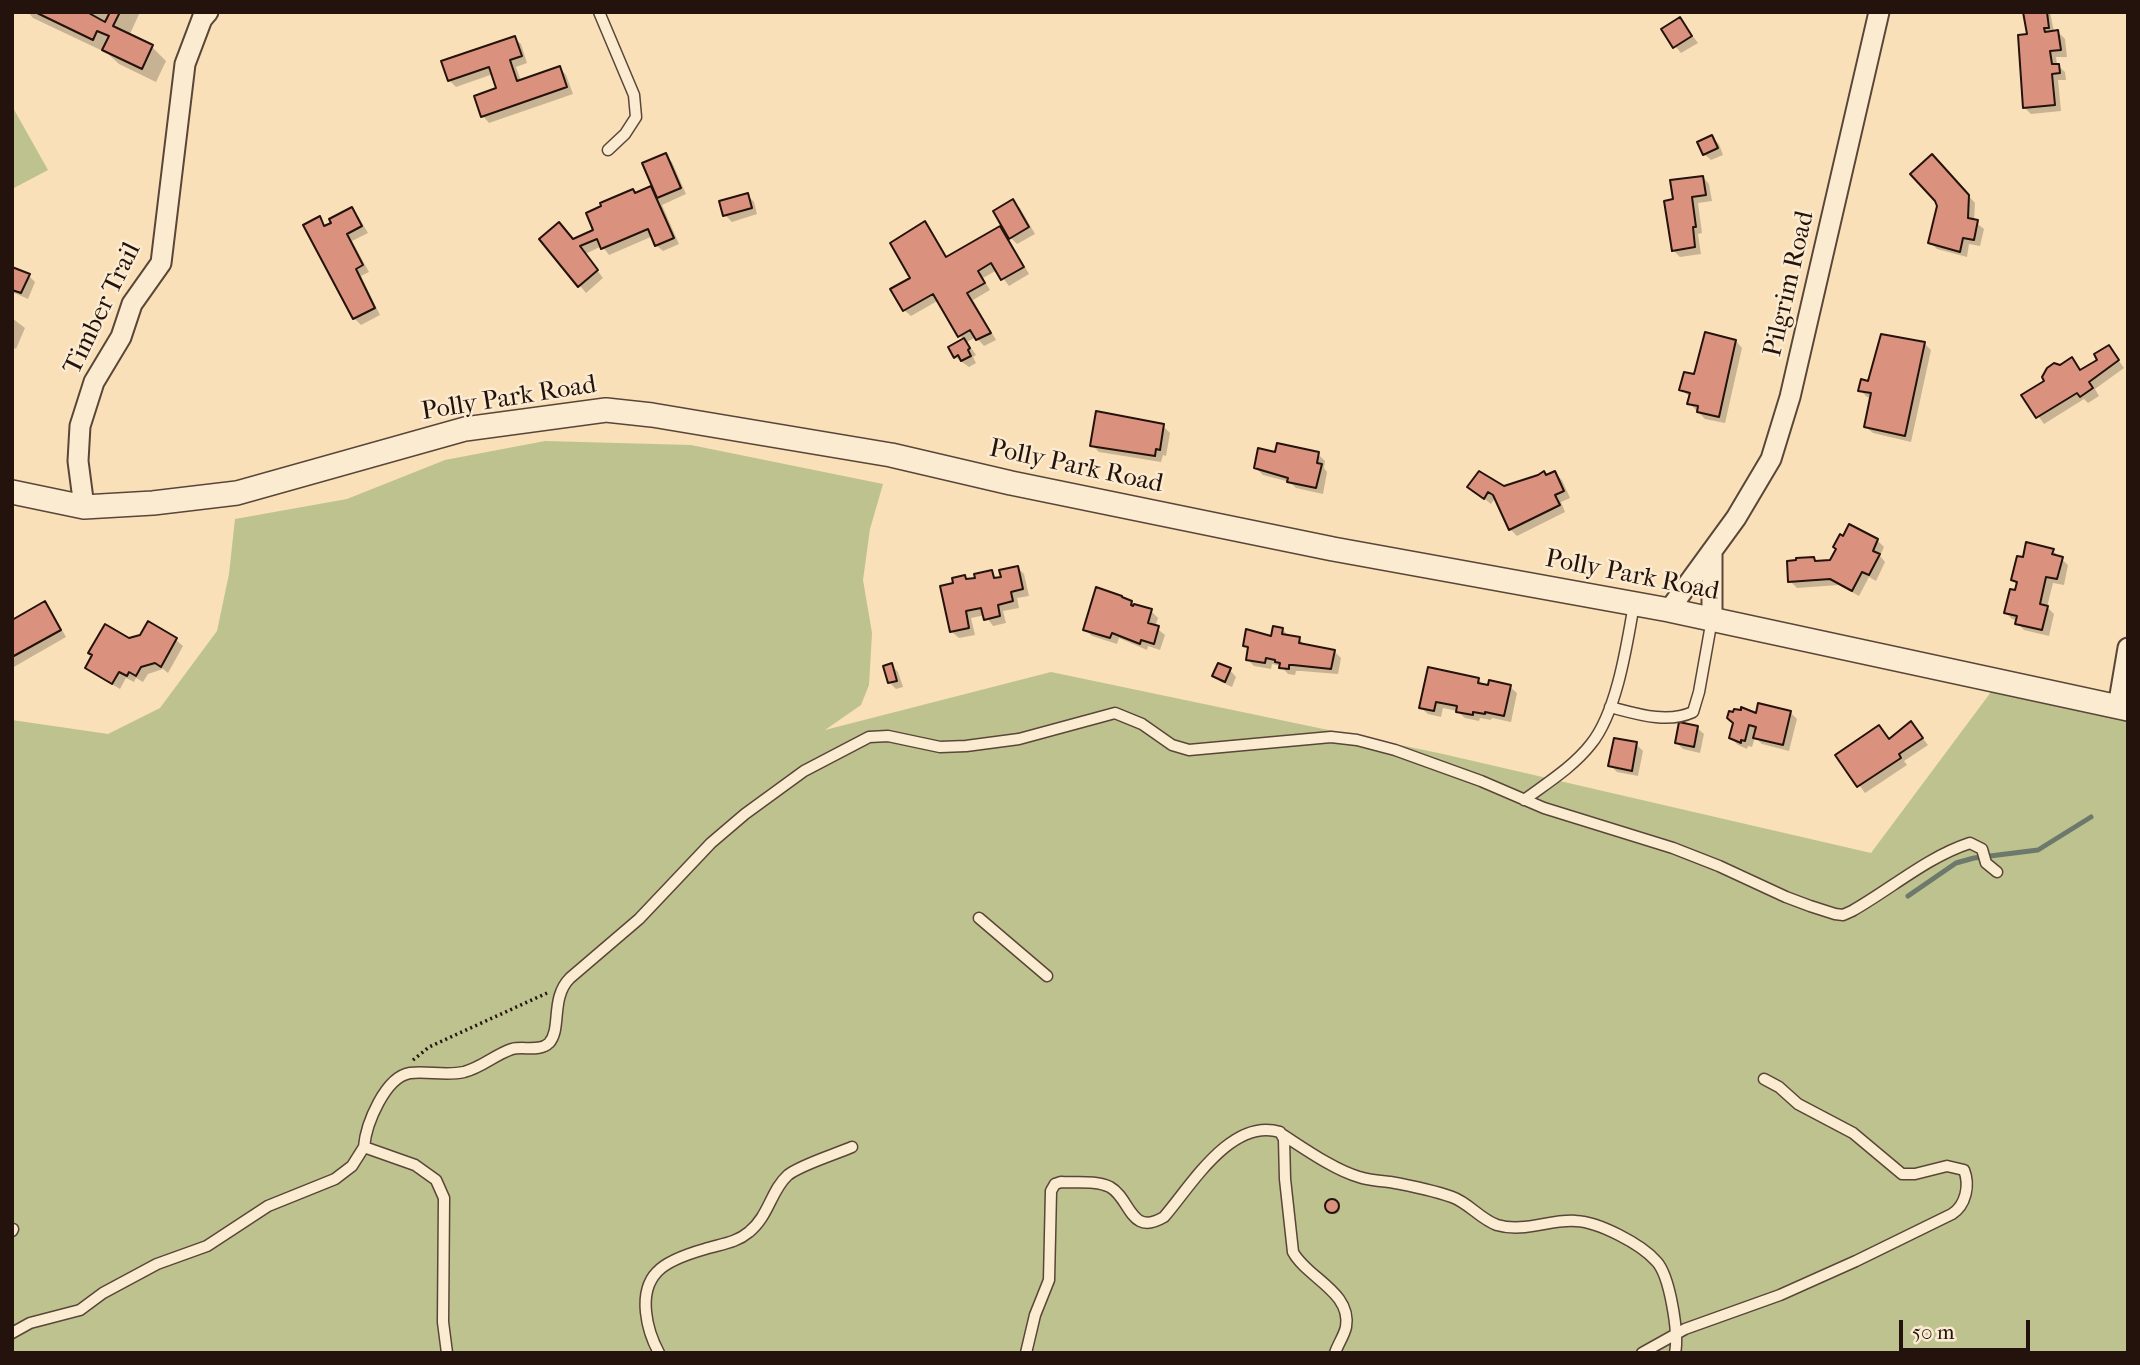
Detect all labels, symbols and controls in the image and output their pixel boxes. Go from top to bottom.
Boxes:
street label: Pilgrim Road [1758,208,1822,360]
street label: Timber Trail [58,238,148,380]
street label: Polly Park Road [419,370,599,428]
street label: Polly Park Road [986,433,1166,501]
street label: Polly Park Road [1542,544,1722,608]
scale bar [1902,1306,2033,1350]
text: 50 m [1912,1320,1955,1344]

